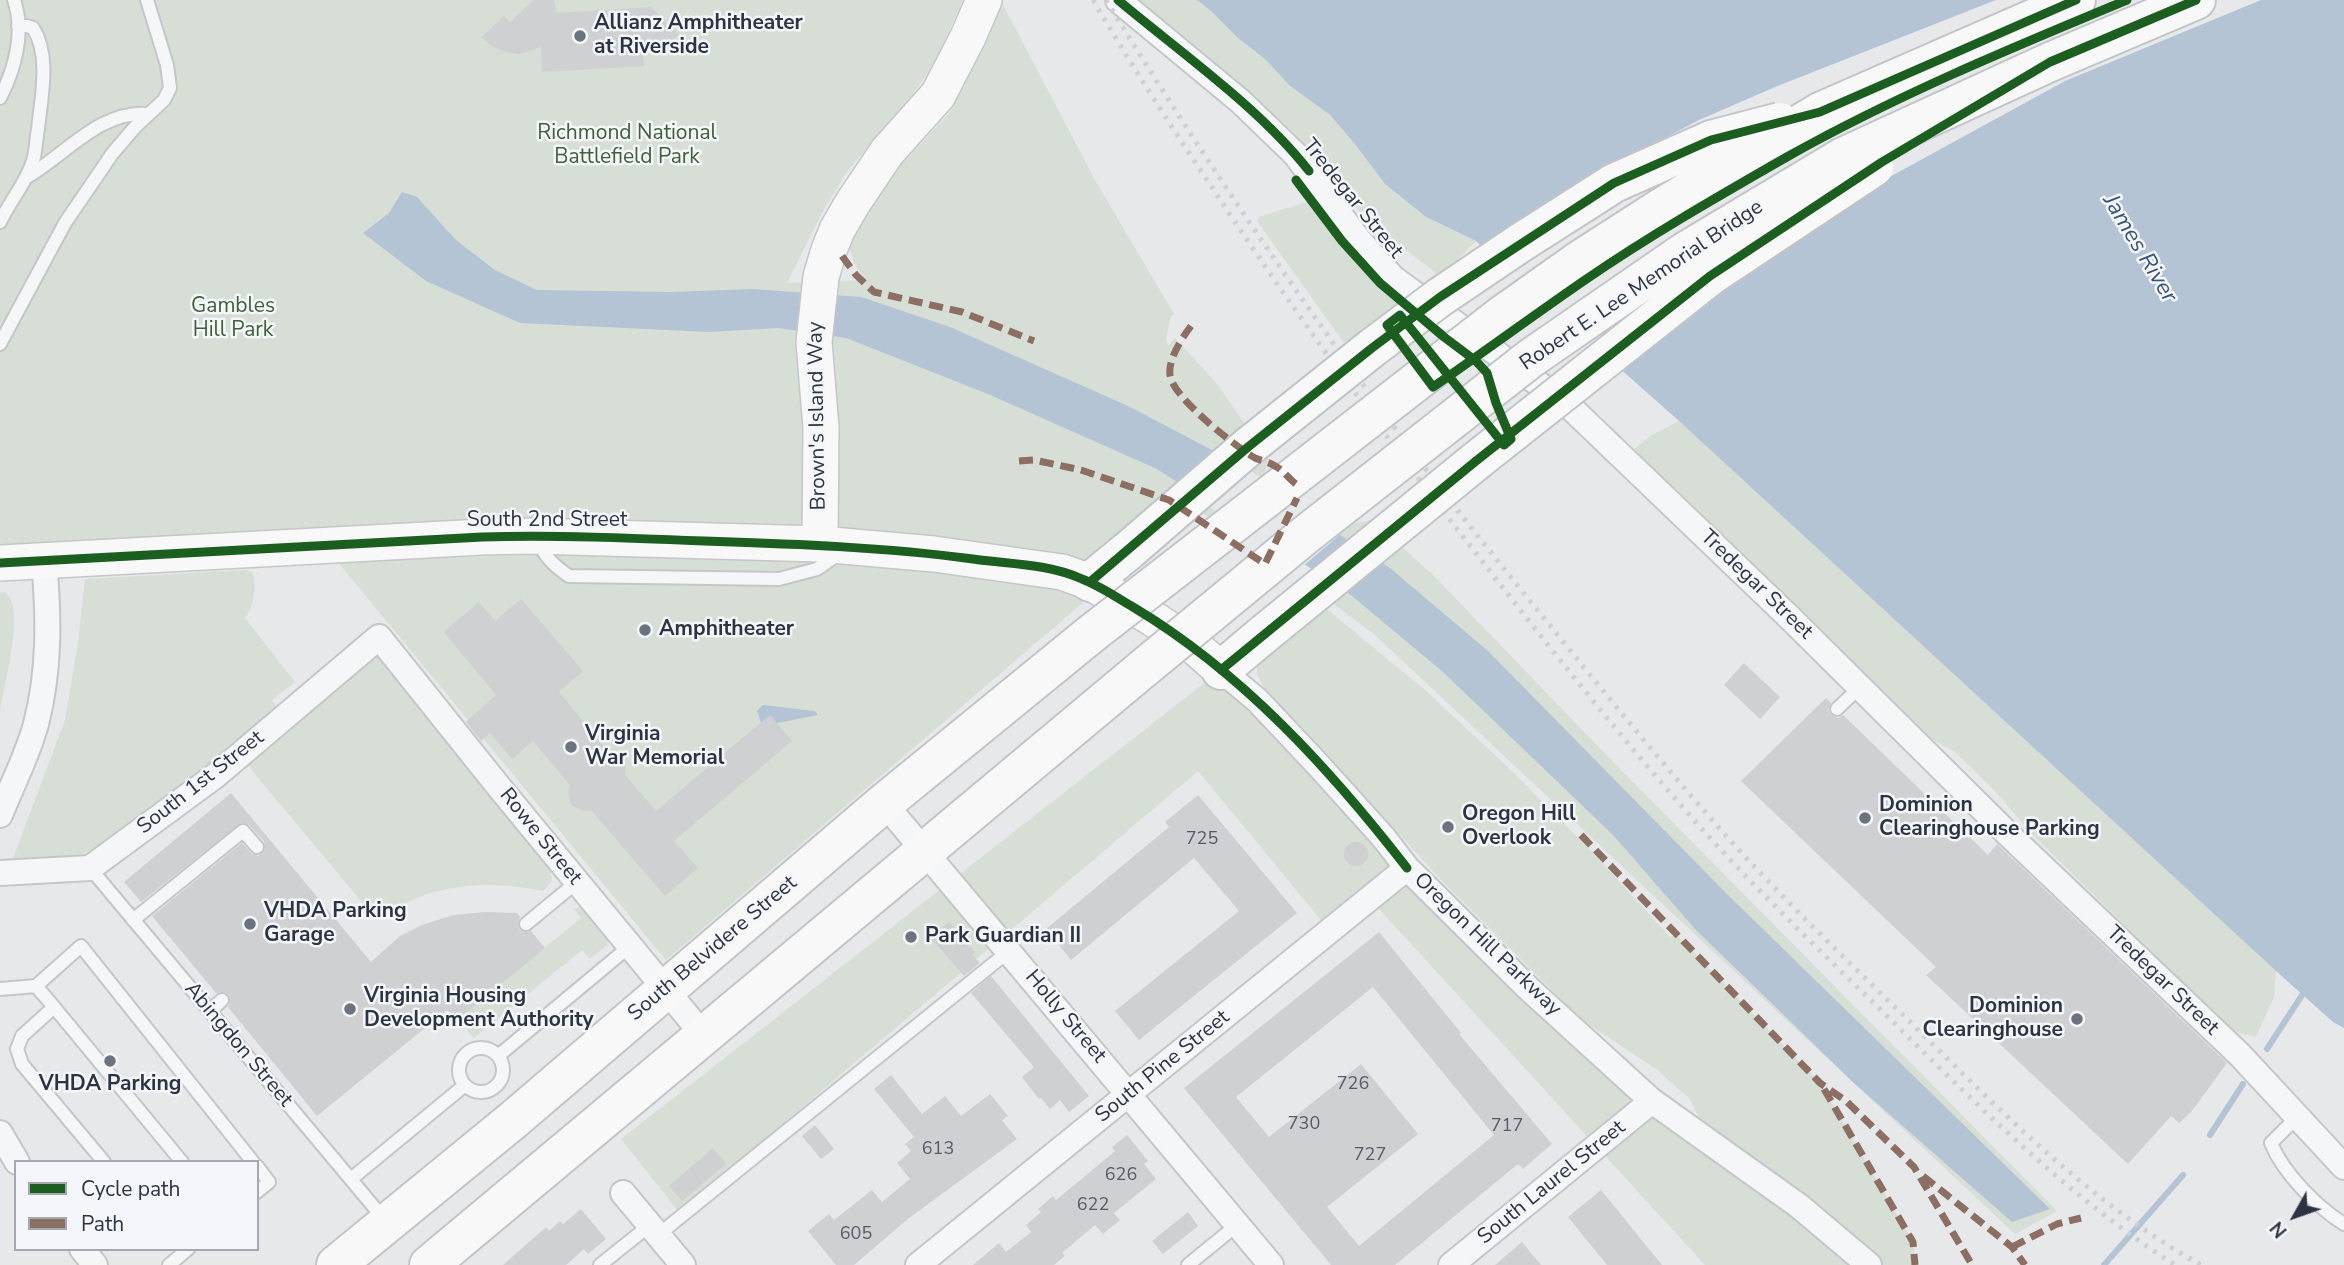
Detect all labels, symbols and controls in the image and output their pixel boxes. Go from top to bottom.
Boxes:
place label: Allianz Amphitheater at Riverside [594,11,803,61]
marker: Allianz Amphitheater at Riverside [572,28,588,44]
park label: Richmond National Battlefield Park [537,121,717,171]
street label: Tredegar Street [1296,134,1408,264]
water label: James River [2096,190,2182,308]
street label: Robert E. Lee Memorial Bridge [1516,195,1768,377]
park label: Gambles Hill Park [191,294,275,344]
street label: Brown's Island Way [804,321,832,511]
street label: South 2nd Street [467,508,627,534]
street label: Tredegar Street [1695,525,1817,645]
place label: Amphitheater [659,617,794,643]
marker: Amphitheater [637,622,653,638]
place label: Virginia War Memorial [585,722,724,772]
street label: South 1st Street [133,726,269,840]
marker: Virginia War Memorial [563,739,579,755]
street label: Rowe Street [493,784,587,890]
place label: Dominion Clearinghouse Parking [1879,793,2100,843]
place label: Oregon Hill Overlook [1462,802,1576,852]
marker: Dominion Clearinghouse Parking [1857,810,1873,826]
marker: Oregon Hill Overlook [1440,819,1456,835]
house number: 725 [1186,829,1218,851]
street label: Oregon Hill Parkway [1408,868,1566,1022]
street label: South Belvidere Street [623,871,803,1027]
place label: VHDA Parking Garage [264,899,407,949]
marker: VHDA Parking Garage [242,916,258,932]
street label: Tredegar Street [2101,921,2223,1041]
place label: Park Guardian II [925,924,1081,950]
marker: Park Guardian II [903,929,919,945]
street label: Holly Street [1019,965,1111,1069]
street label: Abingdon Street [178,977,298,1113]
place label: Virginia Housing Development Authority [364,984,594,1034]
place label: Dominion Clearinghouse [1923,994,2063,1044]
marker: Virginia Housing Development Authority [342,1001,358,1017]
street label: South Pine Street [1091,1005,1235,1129]
marker: Dominion Clearinghouse [2069,1011,2085,1027]
marker: VHDA Parking [102,1053,118,1069]
place label: VHDA Parking [39,1072,181,1098]
house number: 726 [1337,1074,1369,1096]
house number: 730 [1288,1114,1320,1136]
street label: South Laurel Street [1473,1116,1631,1250]
house number: 717 [1491,1116,1523,1138]
house number: 613 [922,1139,954,1161]
house number: 727 [1354,1145,1386,1167]
legend [14,1160,259,1251]
house number: 626 [1105,1165,1137,1187]
text: Cycle path [81,1175,180,1203]
north arrow [2260,1181,2330,1251]
house number: 622 [1077,1195,1109,1217]
text: Path [81,1210,124,1238]
text: N [2264,1216,2293,1243]
house number: 605 [840,1224,872,1246]

